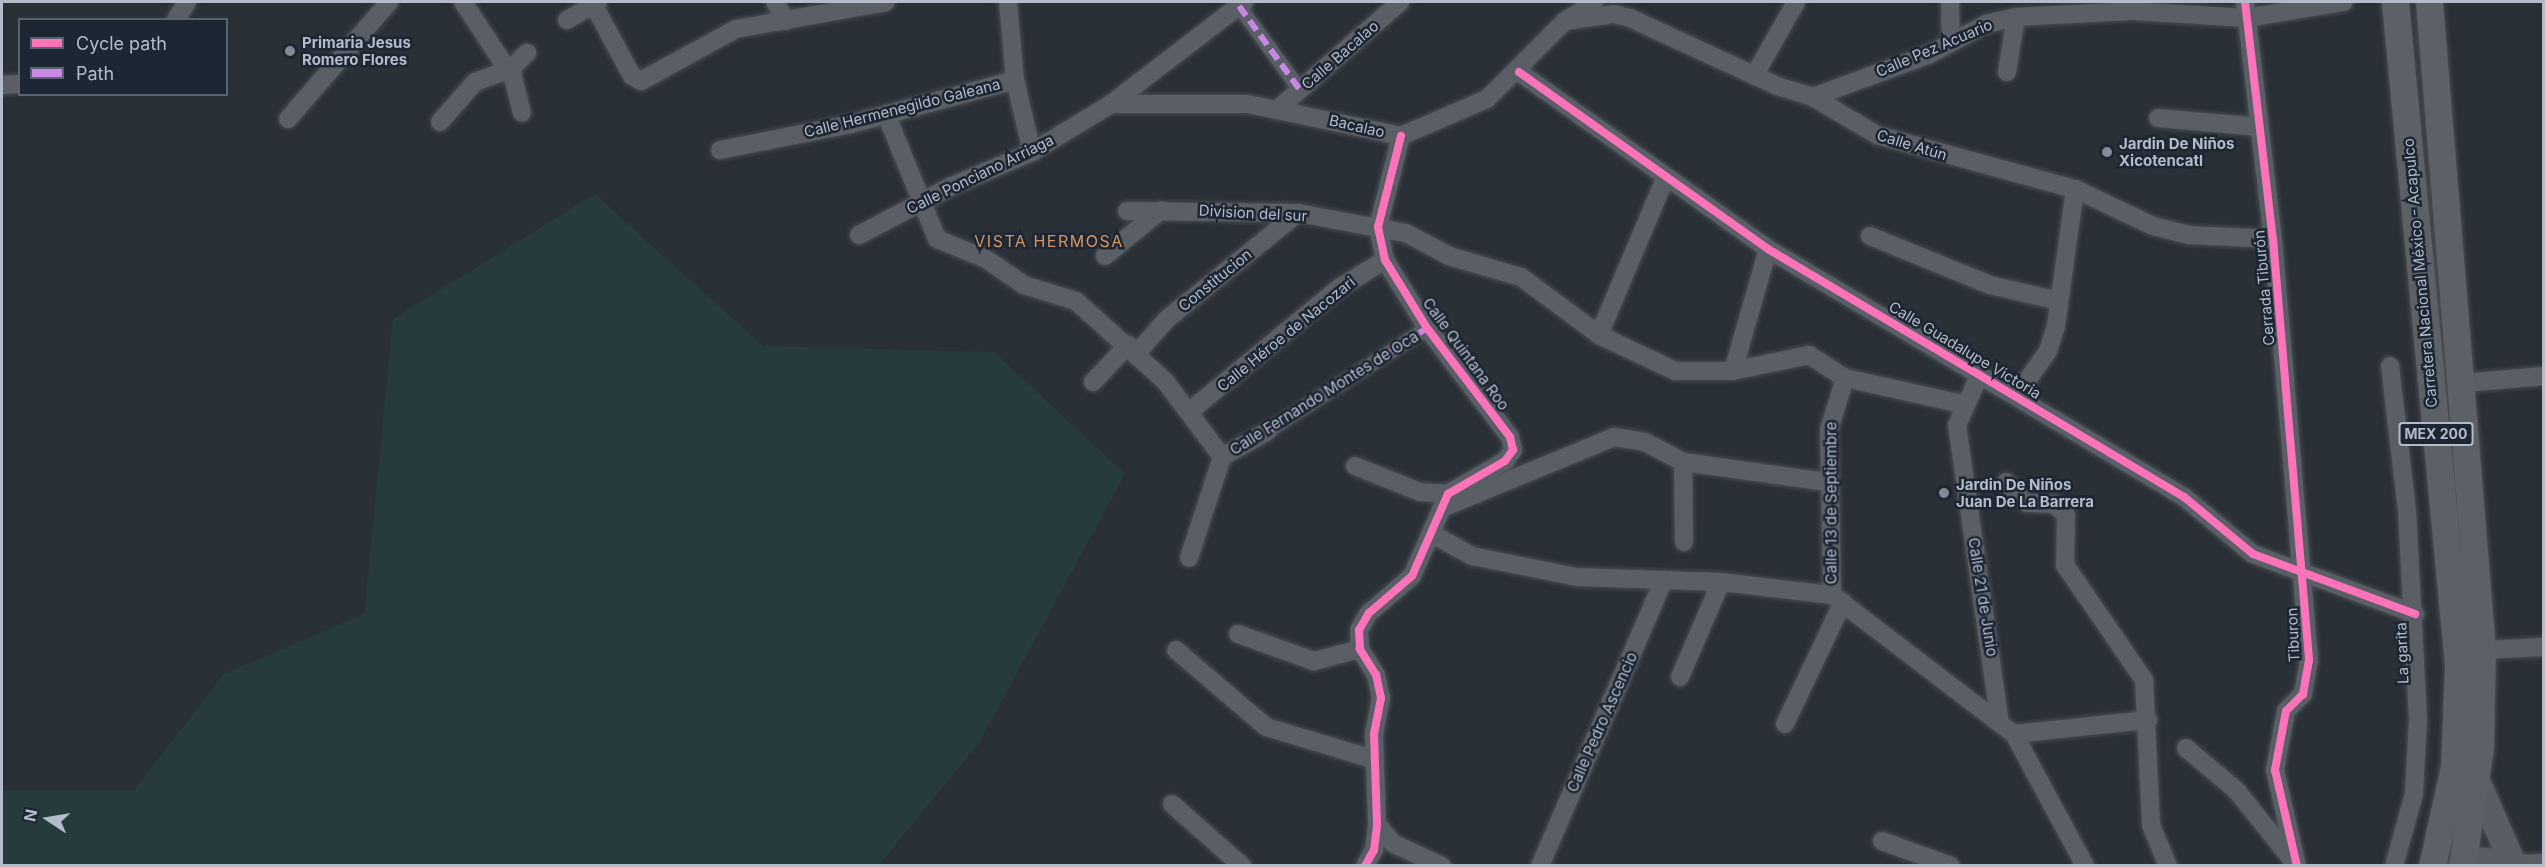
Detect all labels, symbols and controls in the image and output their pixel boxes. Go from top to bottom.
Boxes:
street label: Calle Pez Acuario [1873,15,1995,81]
street label: Calle Bacalao [1298,17,1382,93]
legend [18,18,228,96]
text: Cycle path [76,33,167,54]
place label: Primaria Jesus Romero Flores [302,33,411,68]
marker: Primaria Jesus Romero Flores [283,44,297,58]
text: Path [76,63,114,84]
street label: Calle Hermenegildo Galeana [802,75,1002,141]
street label: Bacalao [1327,111,1387,141]
street label: Calle Atún [1875,126,1949,164]
street label: Calle Ponciano Arriaga [903,131,1057,217]
place label: Jardin De Niños Xicotencatl [2119,134,2234,169]
street label: Carretera Nacional México - Acapulco [2399,137,2441,409]
marker: Jardin De Niños Xicotencatl [2100,145,2114,159]
street label: Division del sur [1198,201,1308,225]
street label: Cerrada Tiburón [2250,229,2278,347]
district label: VISTA HERMOSA [974,231,1124,251]
street label: Constitucion [1175,245,1255,315]
street label: Calle Héroe de Nacozari [1213,273,1359,395]
street label: Calle Quintana Roo [1419,294,1513,414]
street label: Calle Guadalupe Victoria [1886,297,2044,403]
street label: Calle Fernando Montes de Oca [1226,327,1422,459]
street label: Calle 13 de Septiembre [1822,422,1840,584]
road number: MEX 200 [2398,423,2474,445]
place label: Jardin De Niños Juan De La Barrera [1956,475,2094,510]
marker: Jardin De Niños Juan De La Barrera [1937,486,1951,500]
street label: Calle 21 de Junio [1965,536,2001,658]
street label: Tiburon [2283,607,2303,663]
street label: La garita [2392,622,2412,684]
street label: Calle Pedro Ascencio [1563,649,1641,795]
north arrow [18,789,78,849]
text: N [19,807,41,823]

